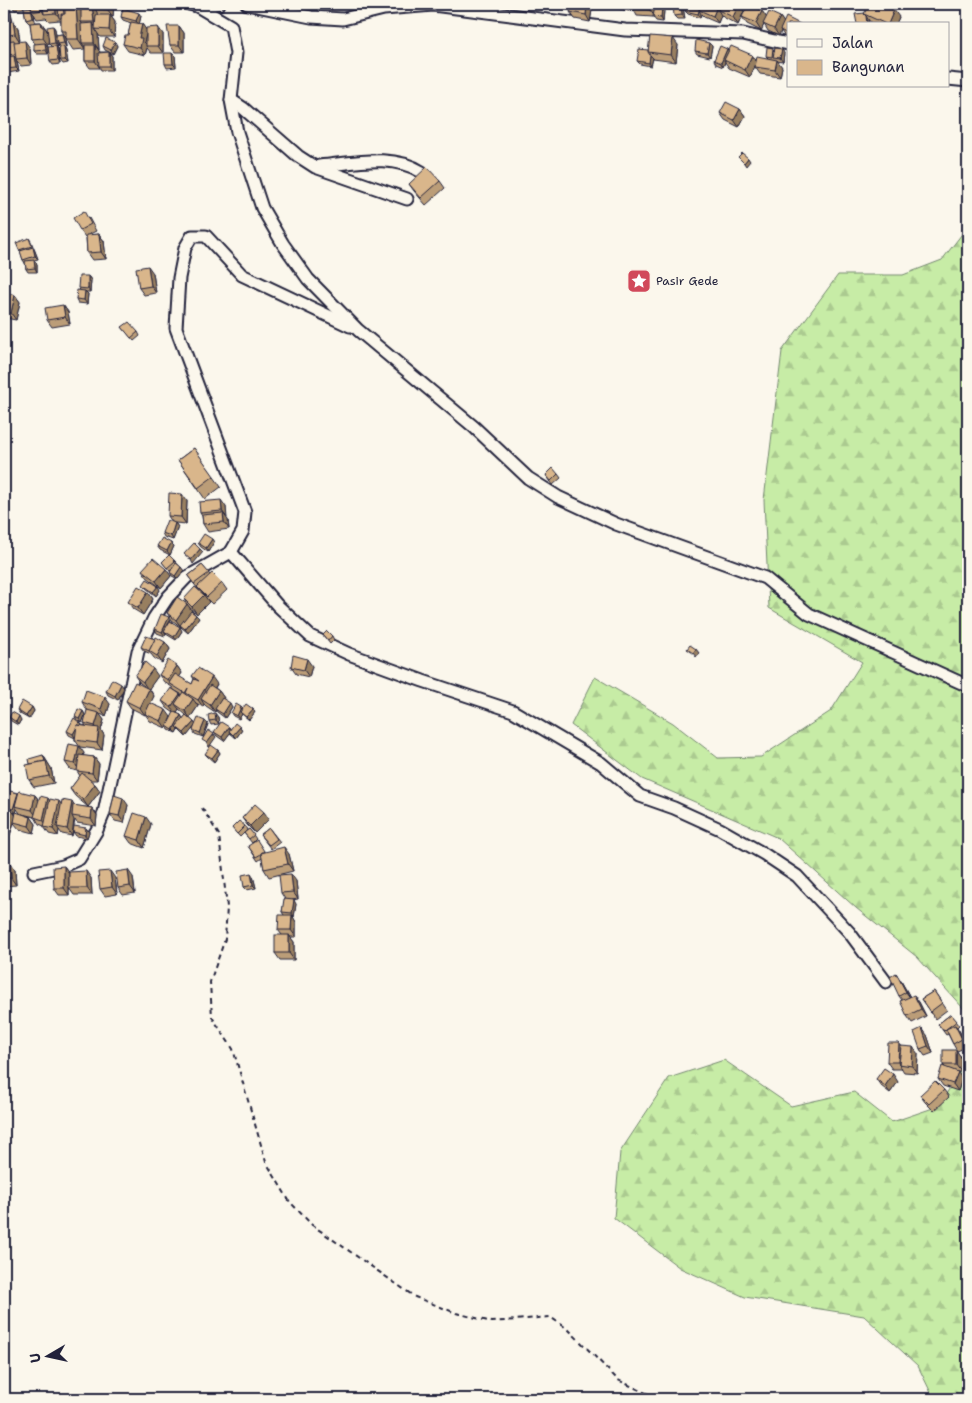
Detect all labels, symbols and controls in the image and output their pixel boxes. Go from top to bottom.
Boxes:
legend [787,22,950,88]
text: Jalan [832,33,873,53]
text: Bangunan [832,57,904,77]
place icon: Pasir Gede [626,268,652,294]
place label: Pasir Gede [656,273,719,289]
north arrow [22,1330,72,1380]
text: U [26,1352,45,1364]

